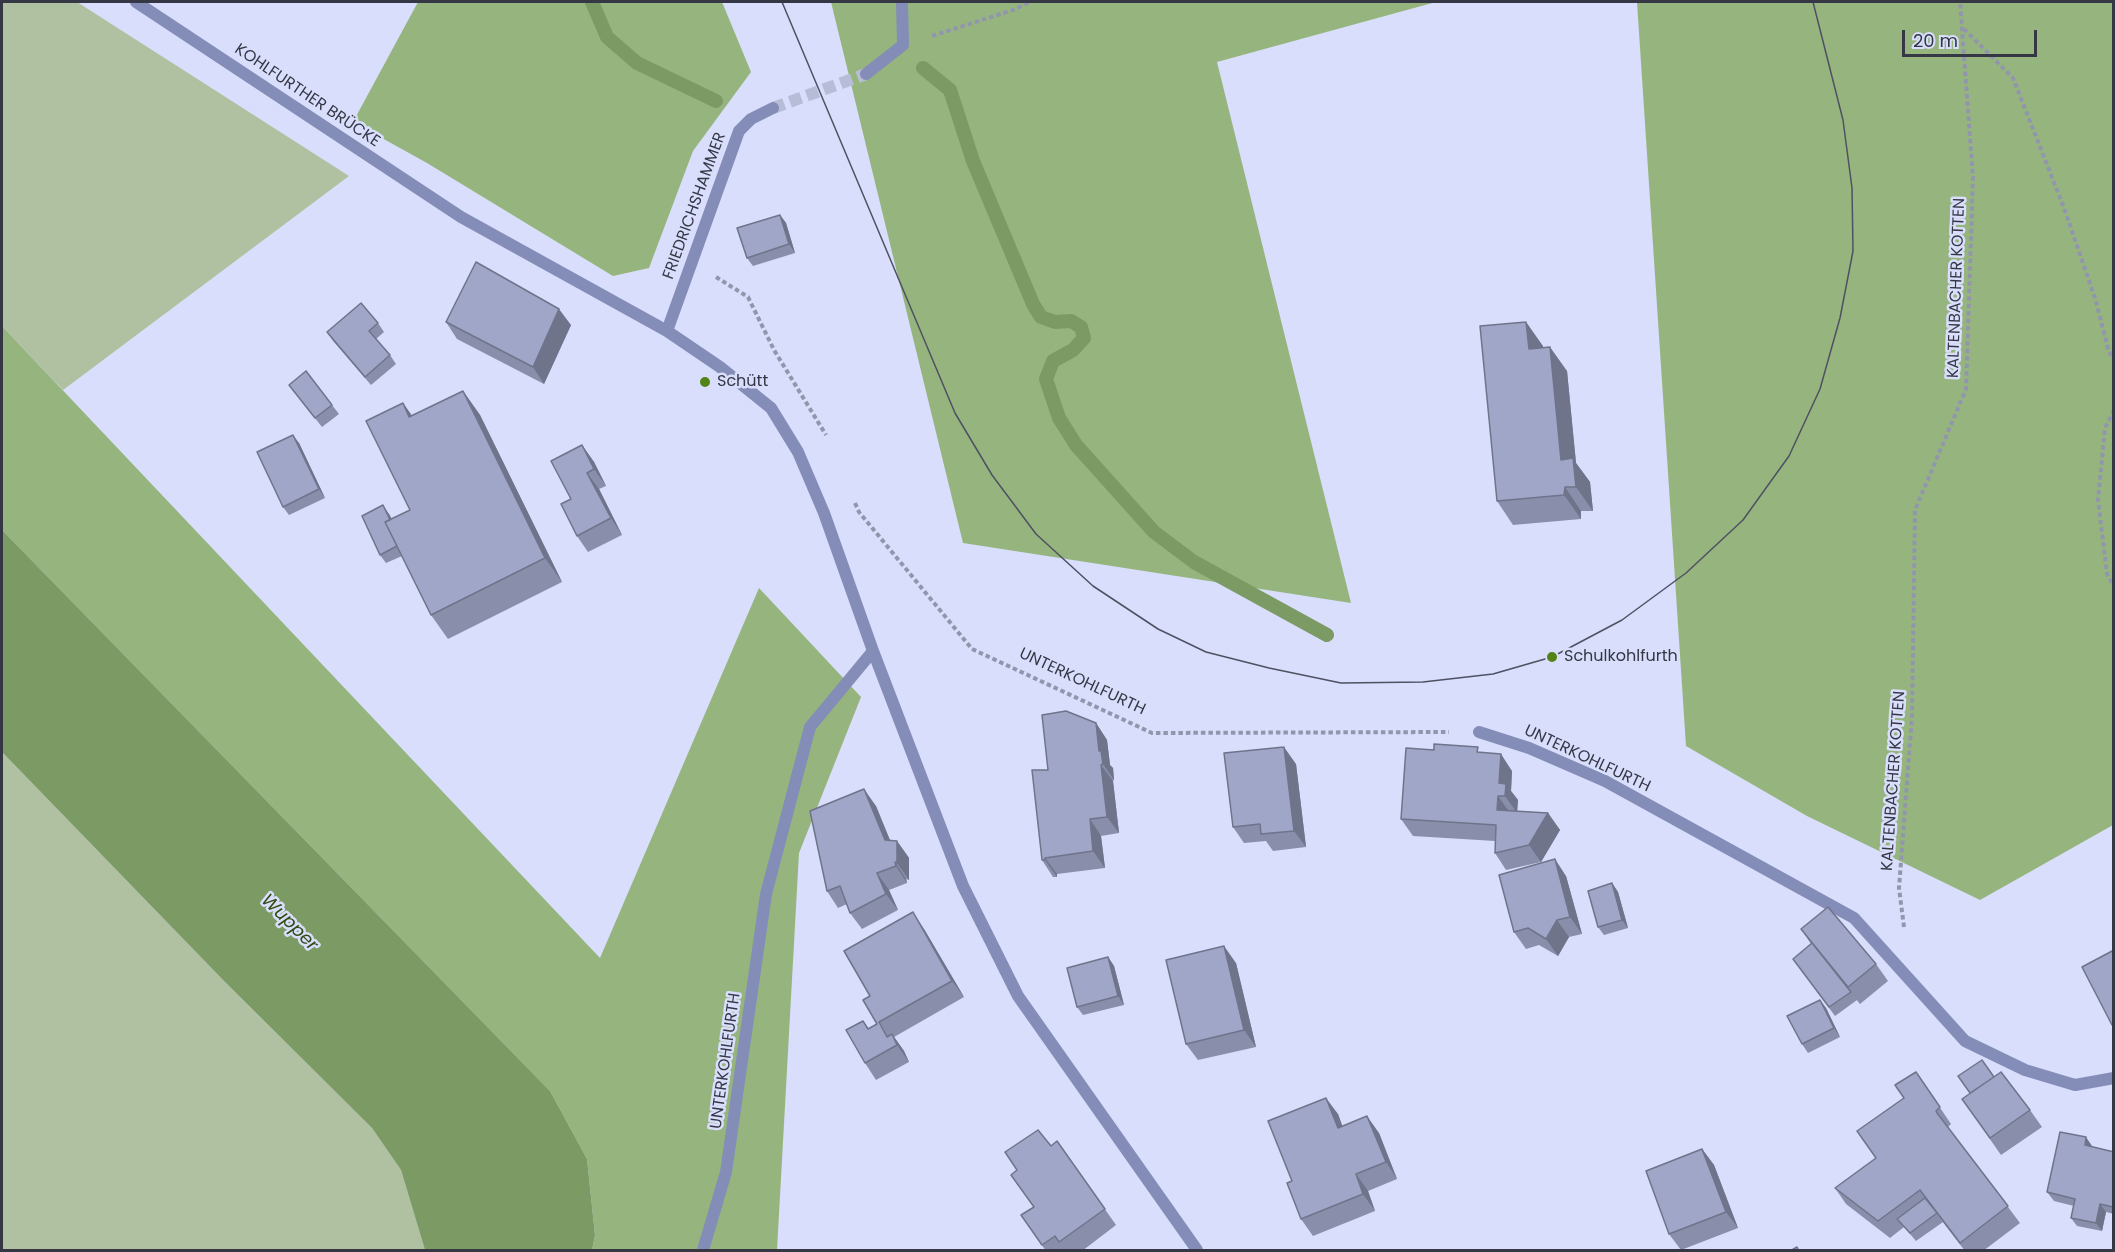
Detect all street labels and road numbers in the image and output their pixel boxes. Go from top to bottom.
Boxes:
street label: KOHLFURTHER BRÜCKE [231,40,383,152]
street label: FRIEDRICHSHAMMER [659,130,731,282]
street label: KALTENBACHER KOTTEN [1944,197,1970,379]
street label: UNTERKOHLFURTH [1016,644,1148,720]
street label: KALTENBACHER KOTTEN [1878,690,1910,872]
street label: UNTERKOHLFURTH [1521,721,1653,797]
street label: UNTERKOHLFURTH [707,992,745,1130]

